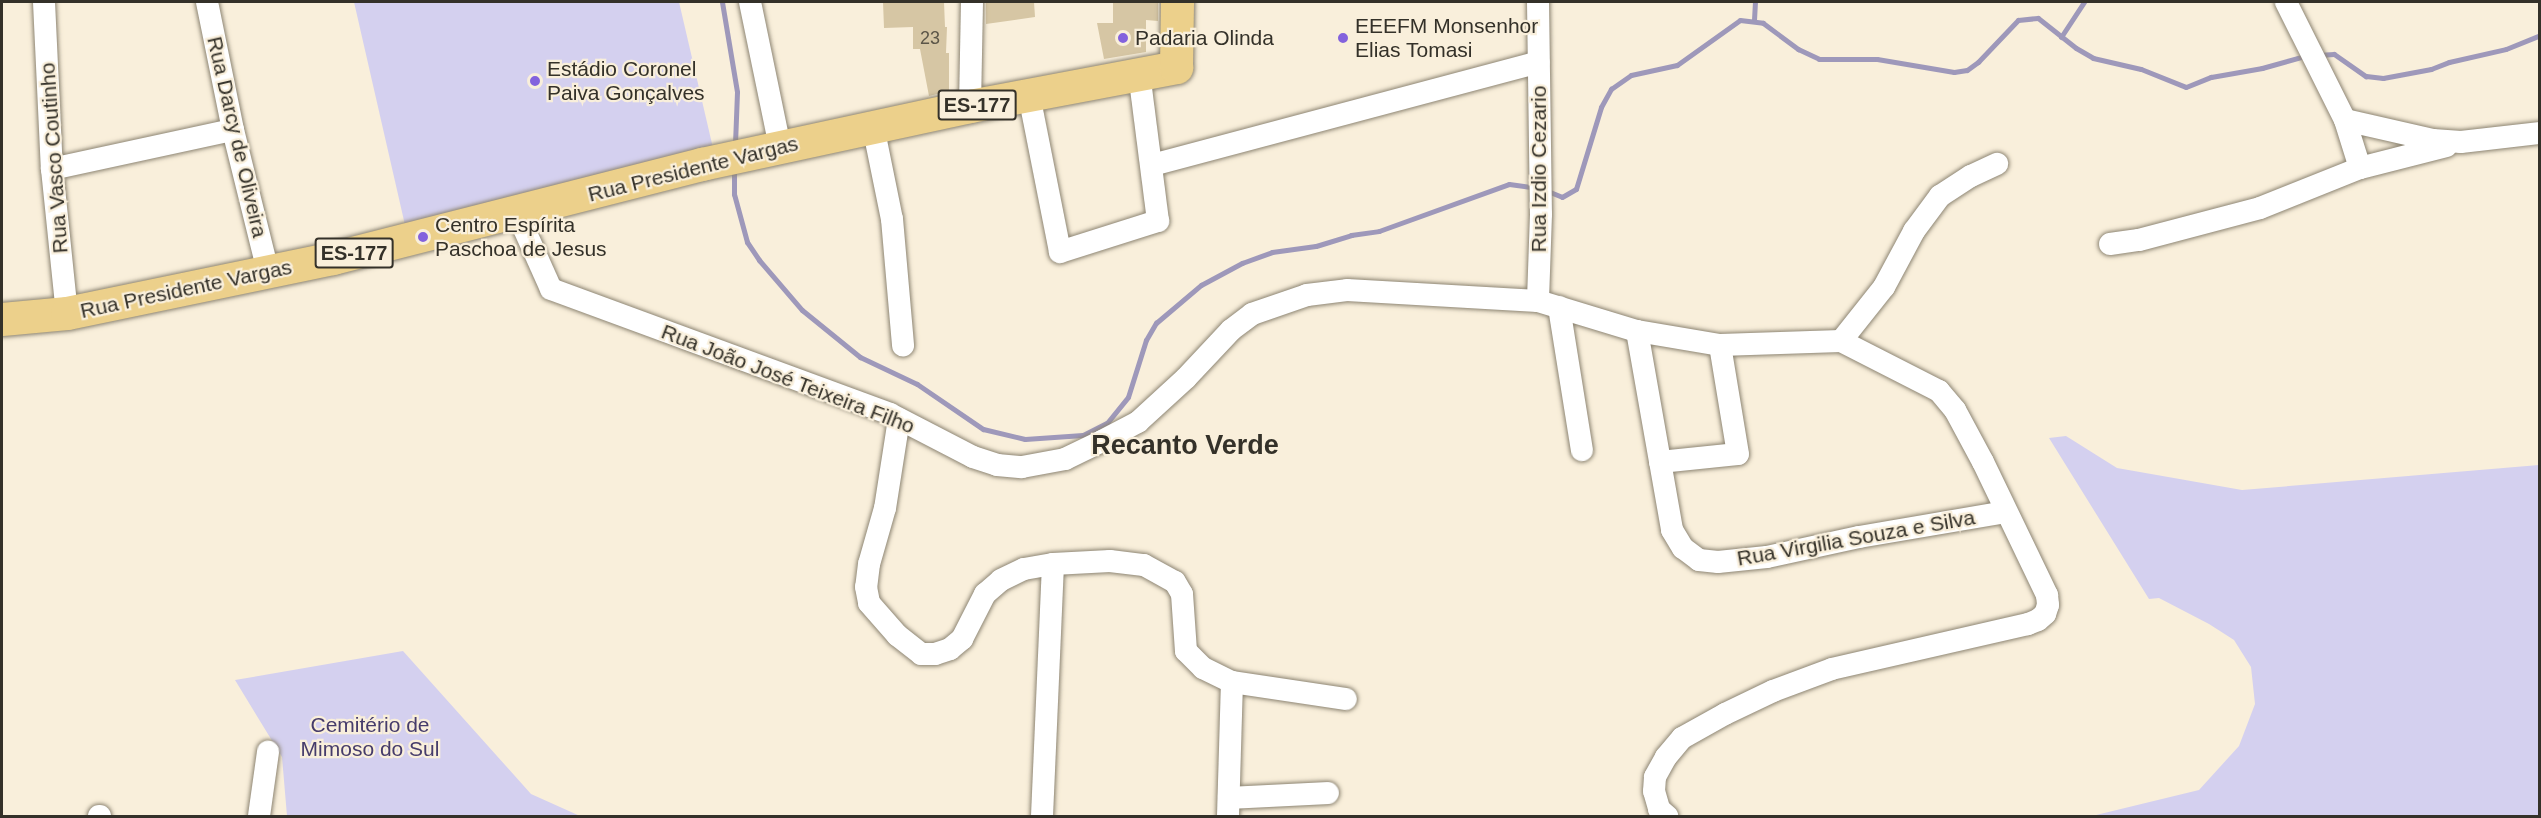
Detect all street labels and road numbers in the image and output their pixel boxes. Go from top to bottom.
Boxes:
street label: Rua Darcy de Oliveira [202,34,272,240]
street label: Rua Vasco Coutinho [35,62,73,254]
street label: Rua Izdio Cezario [1526,86,1552,252]
road number: ES-177 [936,88,1018,122]
street label: Rua Presidente Vargas [585,131,801,207]
road number: ES-177 [314,236,394,270]
street label: Rua Presidente Vargas [78,254,294,324]
street label: Rua João José Teixeira Filho [658,319,918,439]
street label: Rua Virgilia Souza e Silva [1735,505,1977,571]

